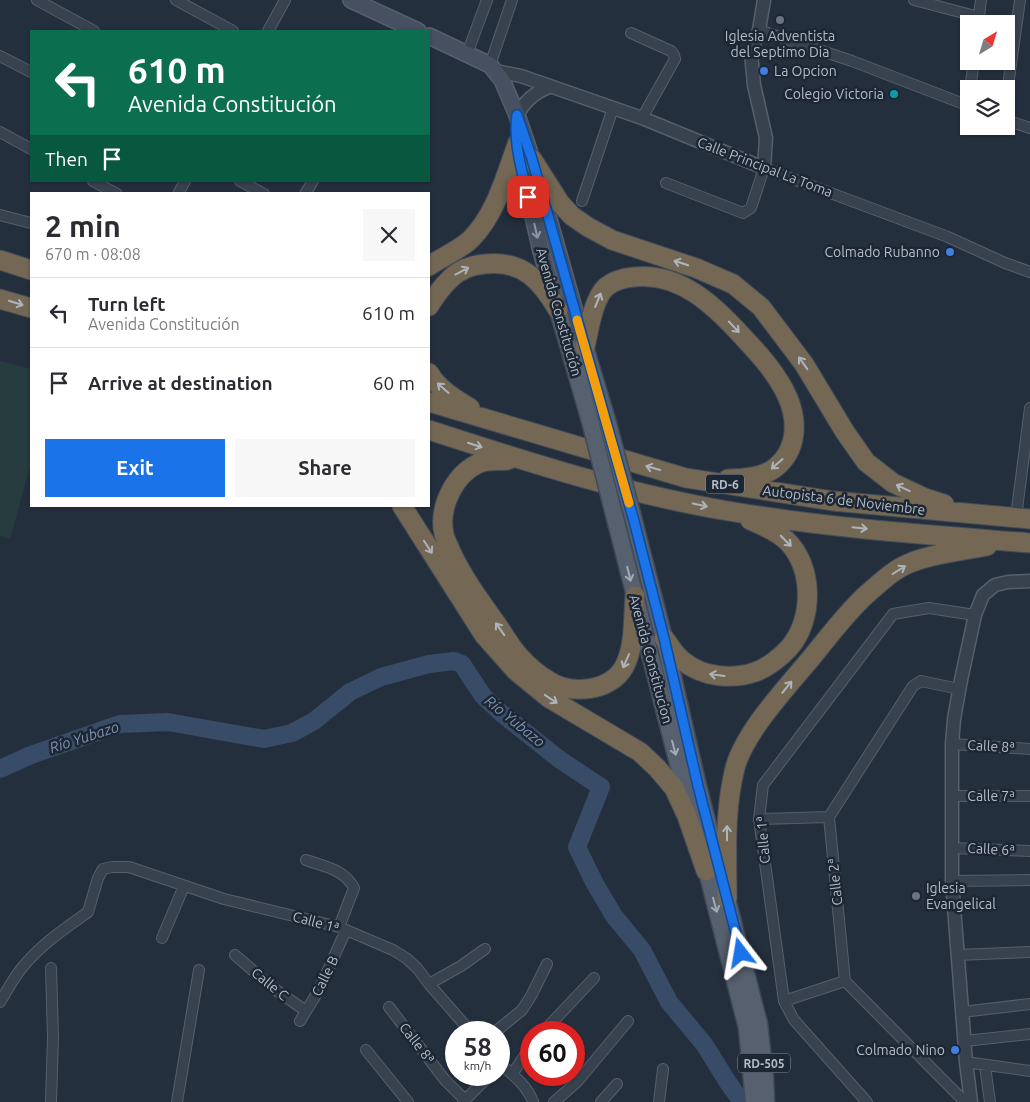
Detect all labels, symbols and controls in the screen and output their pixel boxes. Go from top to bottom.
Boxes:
marker: Iglesia Adventista del Septimo Dia [774,14,786,26]
north arrow [960,15,1015,70]
map controls [960,15,1015,135]
place label: Iglesia Adventista del Septimo Dia [725,28,835,60]
icon: left [45,50,110,115]
text: 610 m [128,50,226,90]
place label: La Opcion [774,63,837,79]
marker: La Opcion [758,65,770,77]
button: layers [960,80,1015,135]
place label: Colegio Victoria [784,86,884,102]
marker: Colegio Victoria [888,88,900,100]
text: Avenida Constitución [128,91,337,116]
street label: Calle Principal La Toma [695,134,835,200]
icon: arrive [98,145,126,173]
text: Then [45,148,88,170]
pin [507,176,549,218]
icon: arrive [514,183,542,211]
text: 2 min [45,209,121,243]
button: close [363,209,415,261]
one-way arrow [532,222,541,238]
place label: Colmado Rubanno [824,244,940,260]
text: 670 m · 08:08 [45,245,141,263]
street label: Avenida Constitución [533,246,585,378]
marker: Colmado Rubanno [944,246,956,258]
one-way arrow [673,257,689,267]
one-way arrow [454,266,469,276]
text: Turn left [88,293,166,315]
one-way arrow [594,293,603,309]
one-way arrow [7,299,23,309]
icon: left [45,299,73,327]
text: 610 m [362,302,415,324]
text: Avenida Constitución [88,315,240,333]
one-way arrow [728,321,740,333]
one-way arrow [798,356,808,370]
icon: arrive [45,369,73,397]
text: Arrive at destination [88,372,273,394]
text: 60 m [373,372,415,394]
one-way arrow [436,383,449,394]
button: Exit [45,439,225,497]
button: Share [235,439,415,497]
one-way arrow [467,441,482,450]
one-way arrow [771,459,784,470]
one-way arrow [645,463,661,473]
road number: RD-6 [706,474,744,494]
street label: Autopista 6 de Noviembre [762,482,926,518]
one-way arrow [896,482,911,492]
one-way arrow [691,501,707,510]
one-way arrow [852,523,868,533]
one-way arrow [780,535,792,547]
one-way arrow [423,540,433,554]
one-way arrow [891,564,905,574]
one-way arrow [625,565,634,581]
street label: Avenida Constitucion [626,593,676,725]
one-way arrow [495,622,505,636]
one-way arrow [620,653,630,668]
one-way arrow [709,670,725,680]
one-way arrow [782,681,793,694]
water label: Río Yubazo [482,692,548,750]
one-way arrow [544,694,558,704]
water label: Río Yubazo [47,718,121,756]
street label: Calle 8ª [967,737,1015,755]
one-way arrow [670,739,679,755]
street label: Calle 7ª [967,788,1015,804]
street label: Calle 1ª [753,816,773,864]
one-way arrow [722,825,732,842]
street label: Calle 6ª [967,840,1015,858]
street label: Calle 2ª [825,858,845,906]
place label: Iglesia Evangelical [926,880,996,912]
marker: Iglesia Evangelical [910,890,922,902]
one-way arrow [711,897,720,913]
street label: Calle 1ª [291,908,341,936]
position arrow [714,926,766,978]
street label: Calle B [308,953,342,999]
street label: Calle C [248,964,292,1004]
street label: Calle 8ª [396,1019,438,1067]
speed limit sign: 60 [520,1021,585,1086]
text: 58 [463,1033,492,1061]
place label: Colmado Nino [856,1042,945,1058]
marker: Colmado Nino [949,1044,961,1056]
road number: RD-505 [738,1054,790,1072]
text: km/h [464,1059,491,1072]

